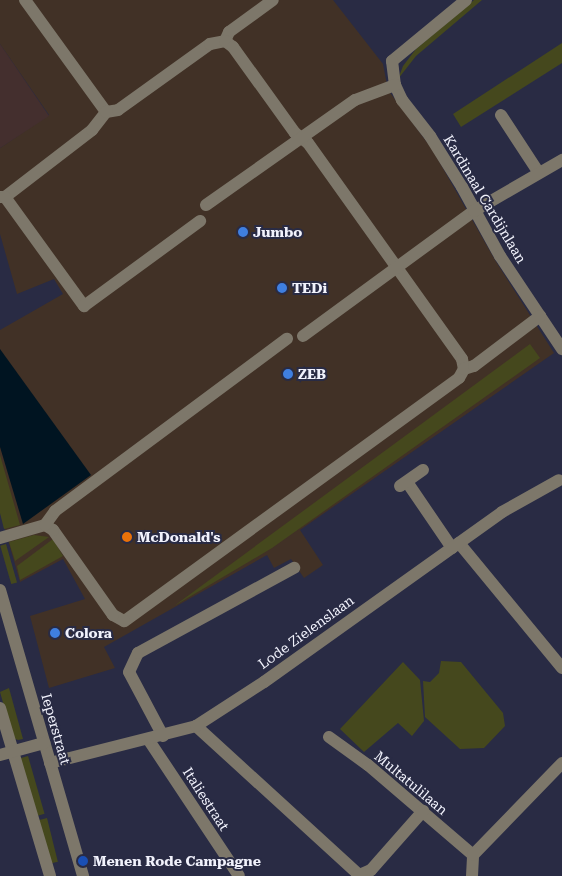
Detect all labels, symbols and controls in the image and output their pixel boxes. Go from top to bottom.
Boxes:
street label: Kardinaal Cardijnlaan [440,132,530,266]
place label: Jumbo [253,224,302,240]
marker: Jumbo [237,226,249,238]
place label: TEDi [292,280,327,296]
marker: TEDi [276,282,288,294]
place label: ZEB [298,366,326,382]
marker: ZEB [282,368,294,380]
place label: McDonald's [137,529,220,545]
marker: McDonald's [121,531,133,543]
street label: Lode Zielenslaan [255,592,357,672]
place label: Colora [65,625,112,641]
marker: Colora [49,627,61,639]
street label: Ieperstraat [38,692,74,766]
street label: Multatulilaan [371,748,451,818]
street label: Italiestraat [179,764,233,834]
place label: Menen Rode Campagne [93,853,261,869]
marker: Menen Rode Campagne [77,855,89,867]

